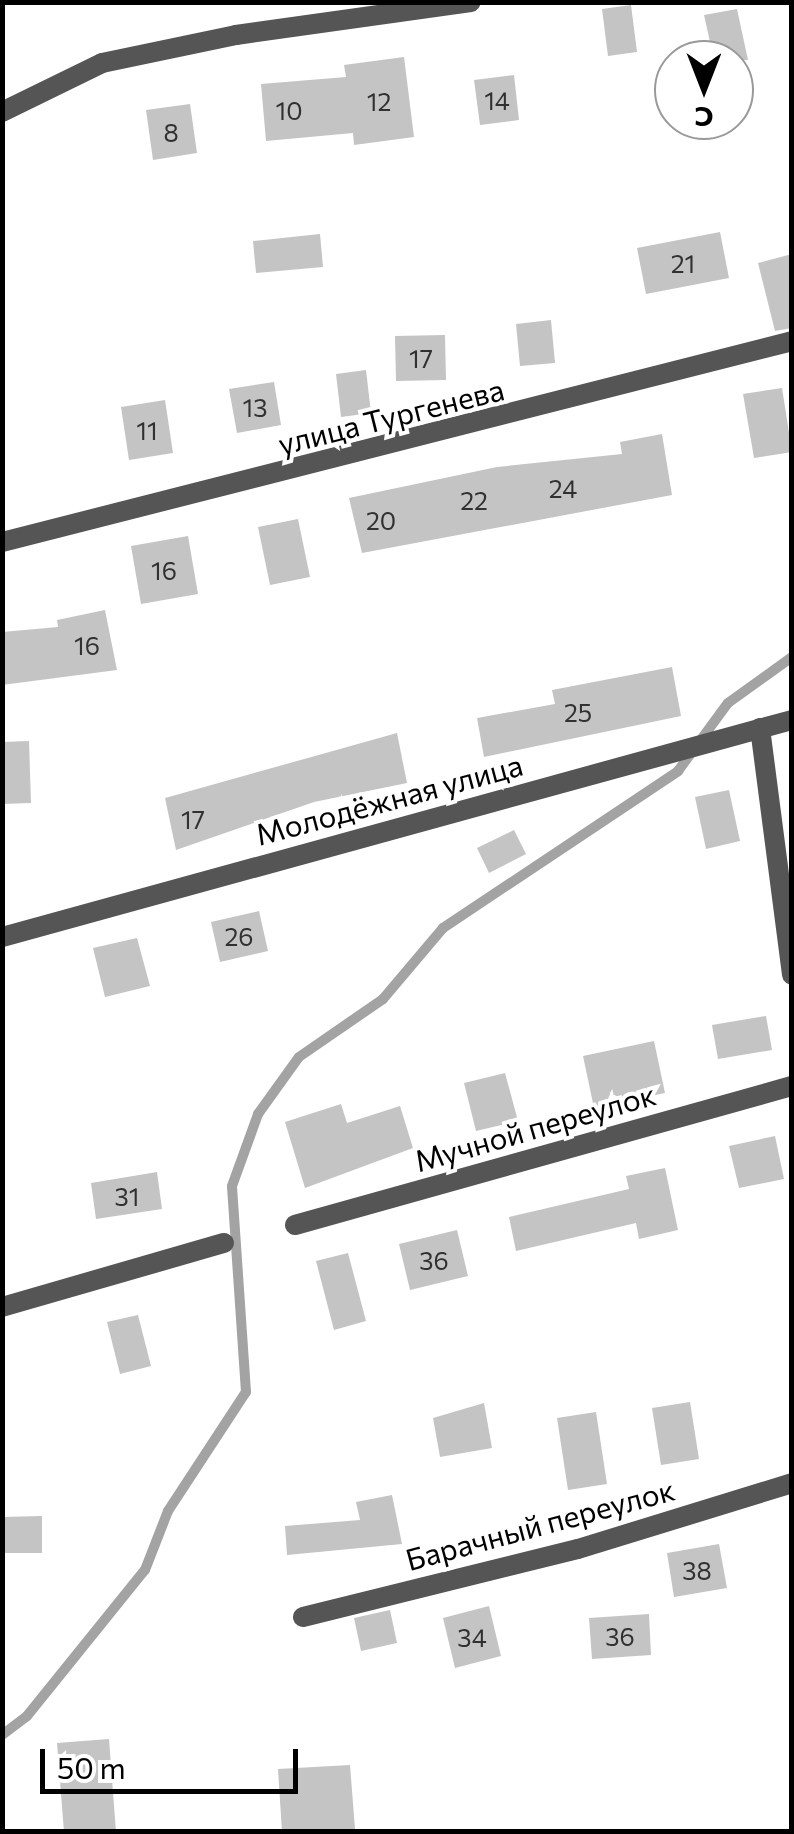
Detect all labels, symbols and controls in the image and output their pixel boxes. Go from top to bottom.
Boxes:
north arrow [654,40,754,140]
house number: 14 [484,85,510,115]
house number: 12 [367,86,391,116]
house number: 10 [276,95,302,125]
text: С [694,101,714,135]
house number: 8 [163,117,179,147]
house number: 21 [671,248,695,278]
house number: 17 [409,343,433,373]
street label: улица Тургенева [274,371,508,461]
house number: 13 [243,392,267,422]
house number: 11 [136,415,158,445]
house number: 24 [549,473,577,503]
house number: 22 [460,485,488,515]
house number: 20 [366,505,396,535]
house number: 16 [151,555,177,585]
house number: 16 [74,630,100,660]
house number: 25 [564,697,592,727]
street label: Молодёжная улица [252,746,526,852]
house number: 17 [181,804,205,834]
house number: 26 [225,921,253,951]
street label: Мучной переулок [410,1075,660,1179]
house number: 31 [115,1181,139,1211]
house number: 36 [419,1245,449,1275]
street label: Барачный переулок [402,1471,678,1577]
house number: 38 [682,1555,712,1585]
house number: 36 [605,1621,635,1651]
house number: 34 [457,1622,487,1652]
scale bar [45,1729,302,1791]
text: 50 m [57,1748,126,1785]

